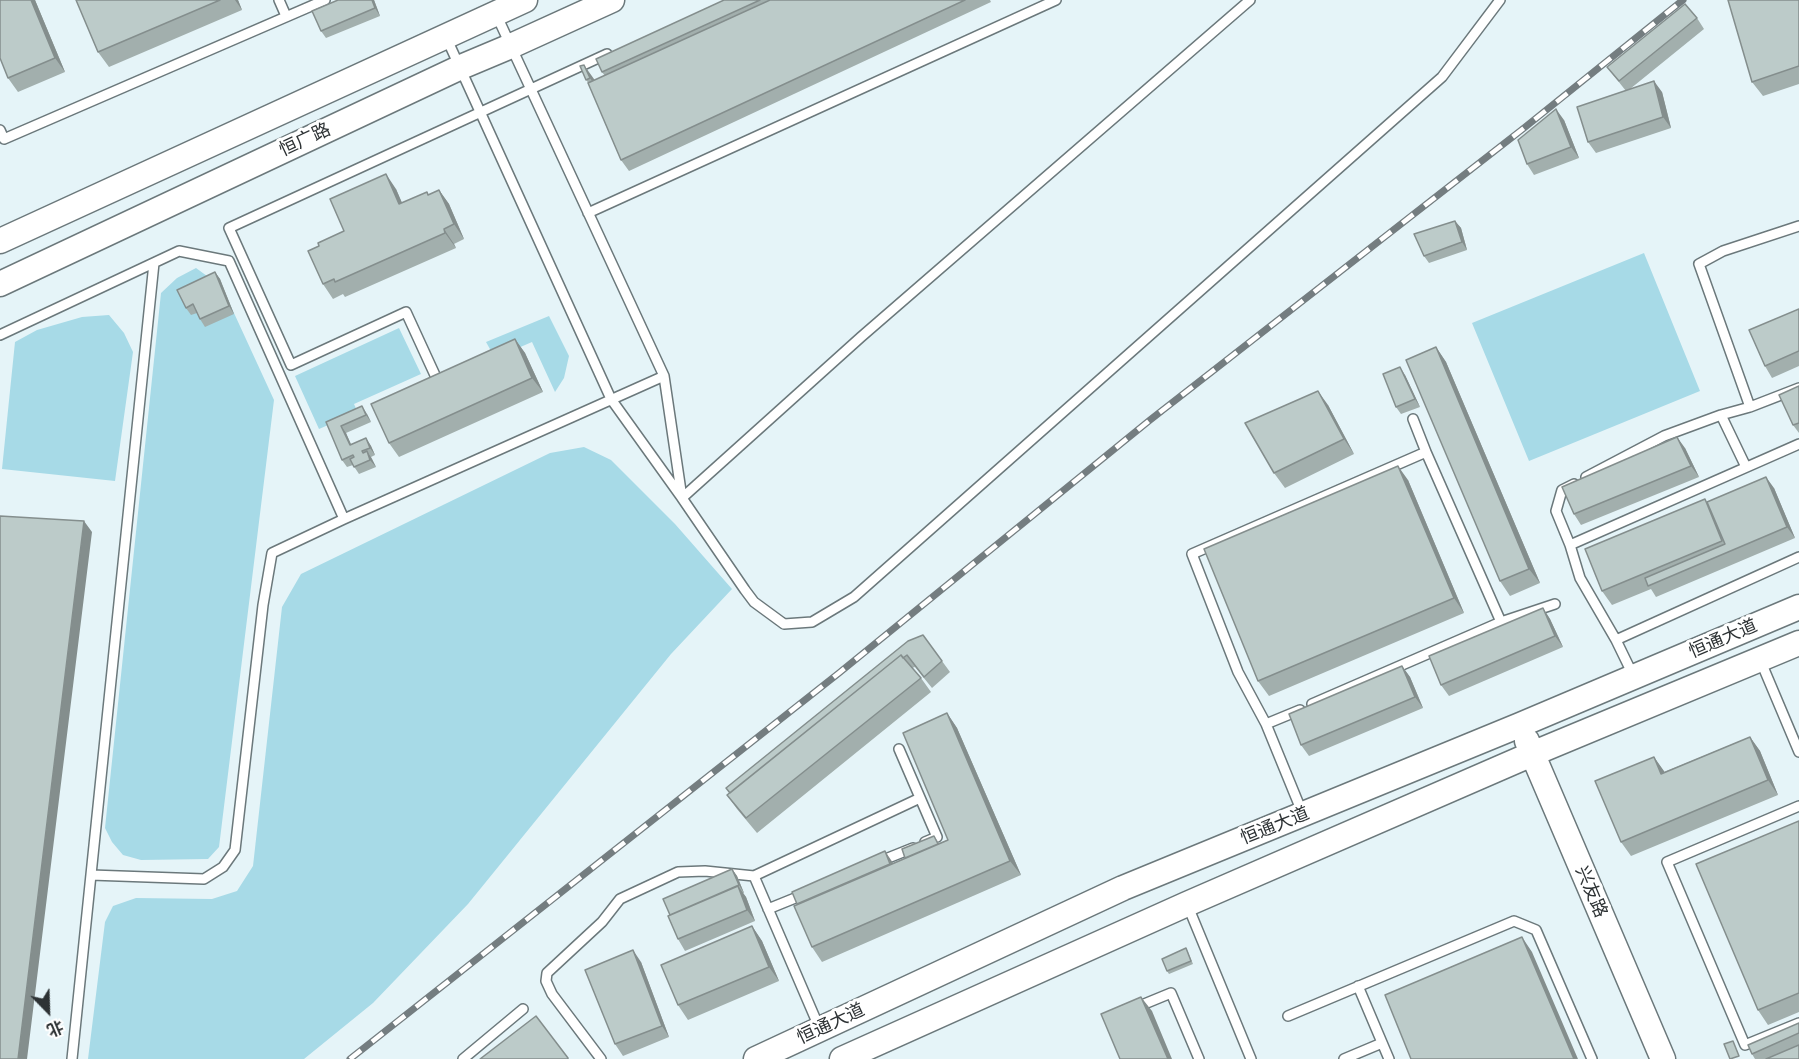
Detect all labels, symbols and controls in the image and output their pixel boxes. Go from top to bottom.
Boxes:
street label: 恒广路 [276,119,334,161]
street label: 恒通大道 [1686,615,1760,663]
street label: 恒通大道 [1238,803,1312,849]
street label: 兴友路 [1571,863,1611,921]
north arrow [18,981,78,1041]
street label: 恒通大道 [794,999,868,1049]
text: 北 [44,1016,66,1040]

